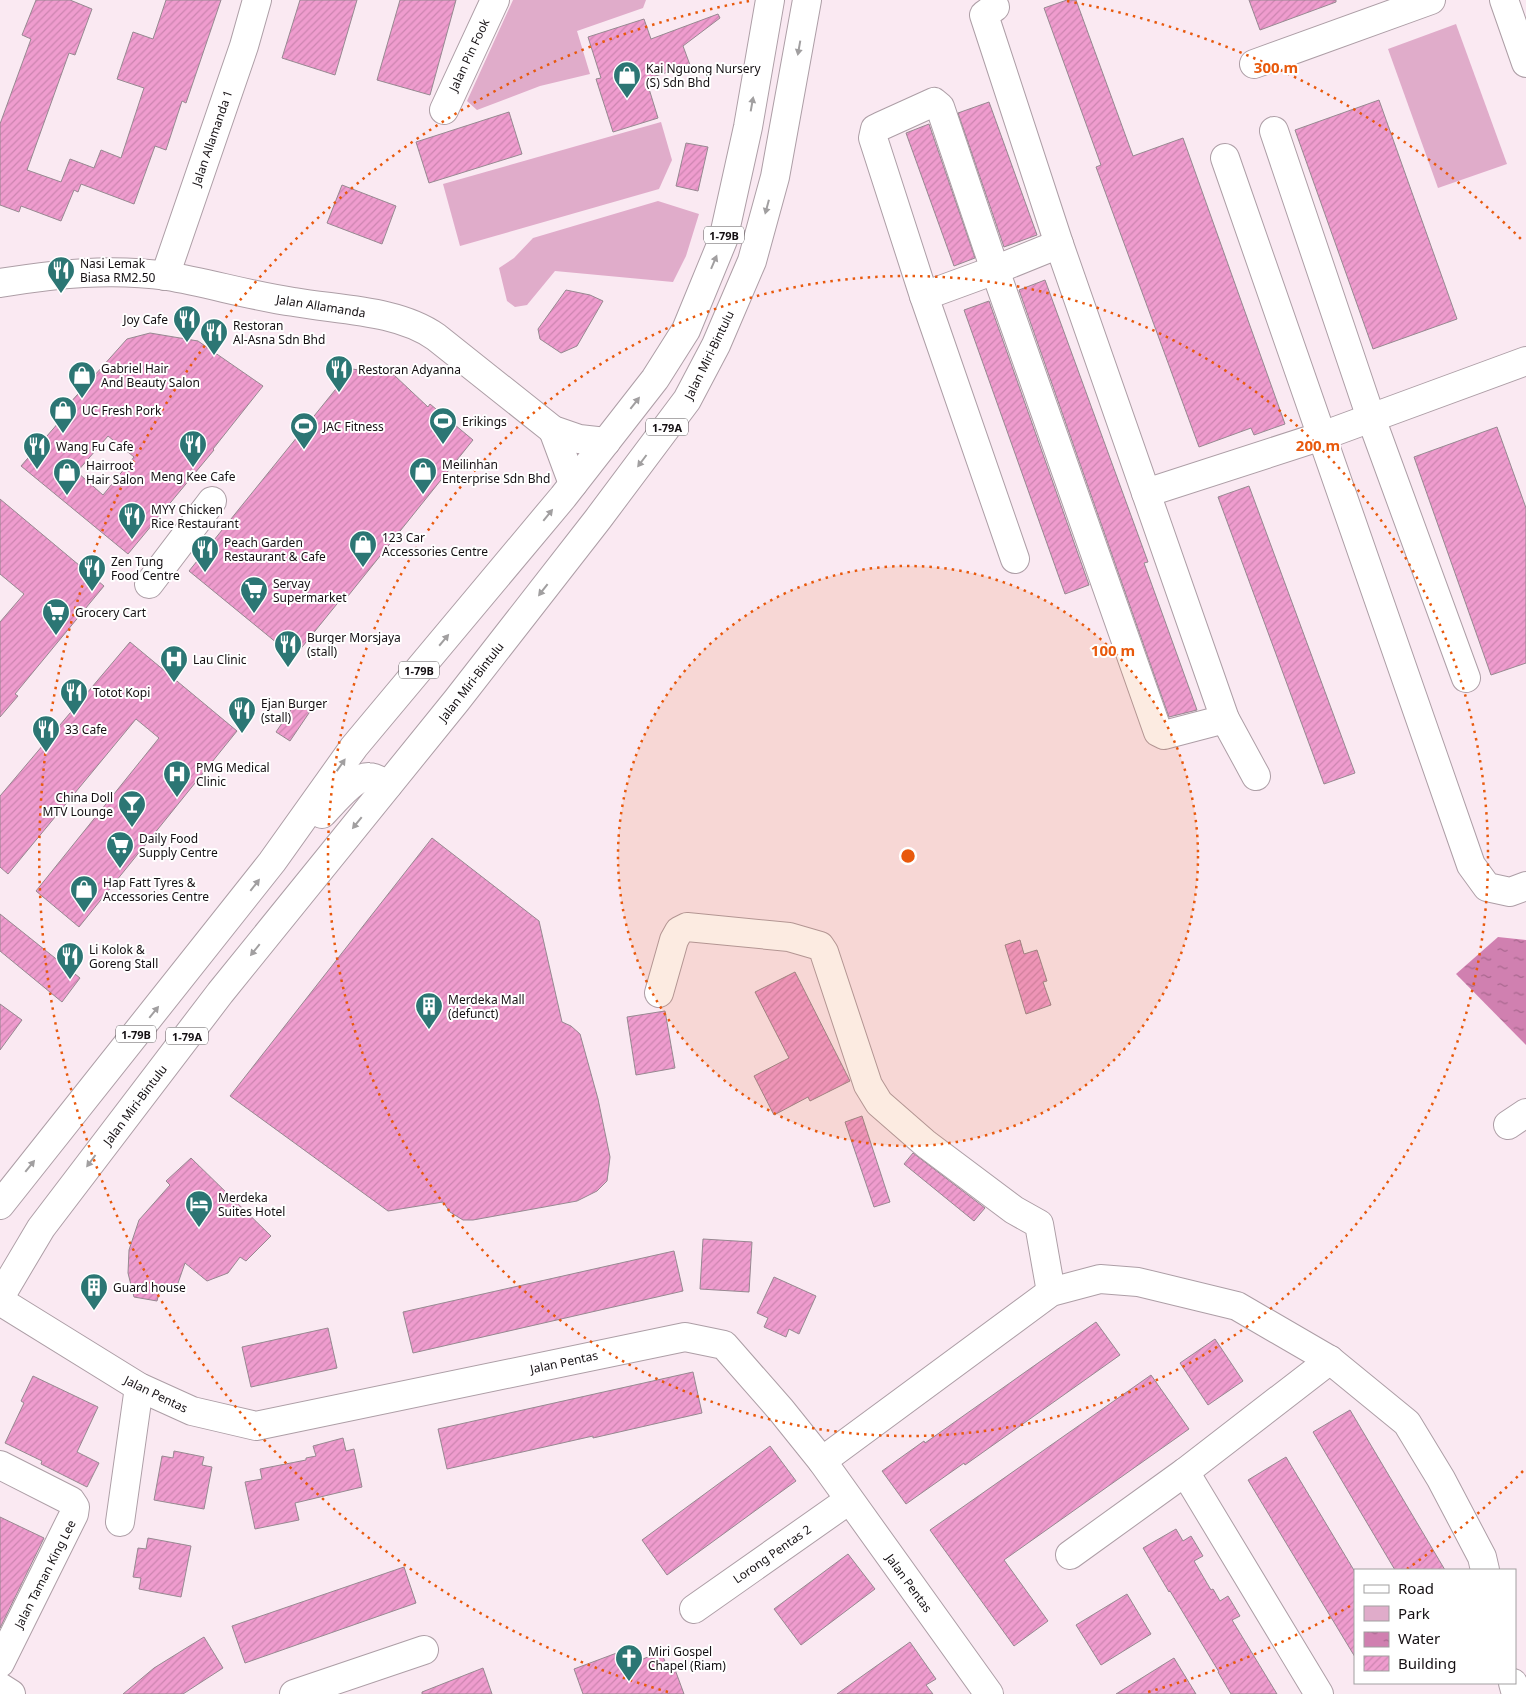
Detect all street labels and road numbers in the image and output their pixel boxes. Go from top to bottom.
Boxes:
street label: Jalan Pin Fook [444,15,494,95]
street label: Jalan Allamanda 1 [187,88,236,189]
road number: 1-79B [704,226,744,244]
street label: Jalan Allamanda [274,290,367,321]
street label: Jalan Miri-Bintulu [680,308,738,403]
road number: 1-79A [646,418,688,436]
street label: Jalan Miri-Bintulu [434,639,508,726]
road number: 1-79B [399,662,439,678]
road number: 1-79B [116,1026,156,1042]
road number: 1-79A [166,1028,208,1044]
street label: Jalan Miri-Bintulu [98,1061,171,1150]
street label: Jalan Pentas [528,1347,600,1378]
street label: Jalan Pentas [121,1371,191,1417]
street label: Jalan Taman King Lee [10,1517,80,1632]
street label: Lorong Pentas 2 [730,1521,815,1587]
street label: Jalan Pentas [881,1549,936,1616]

